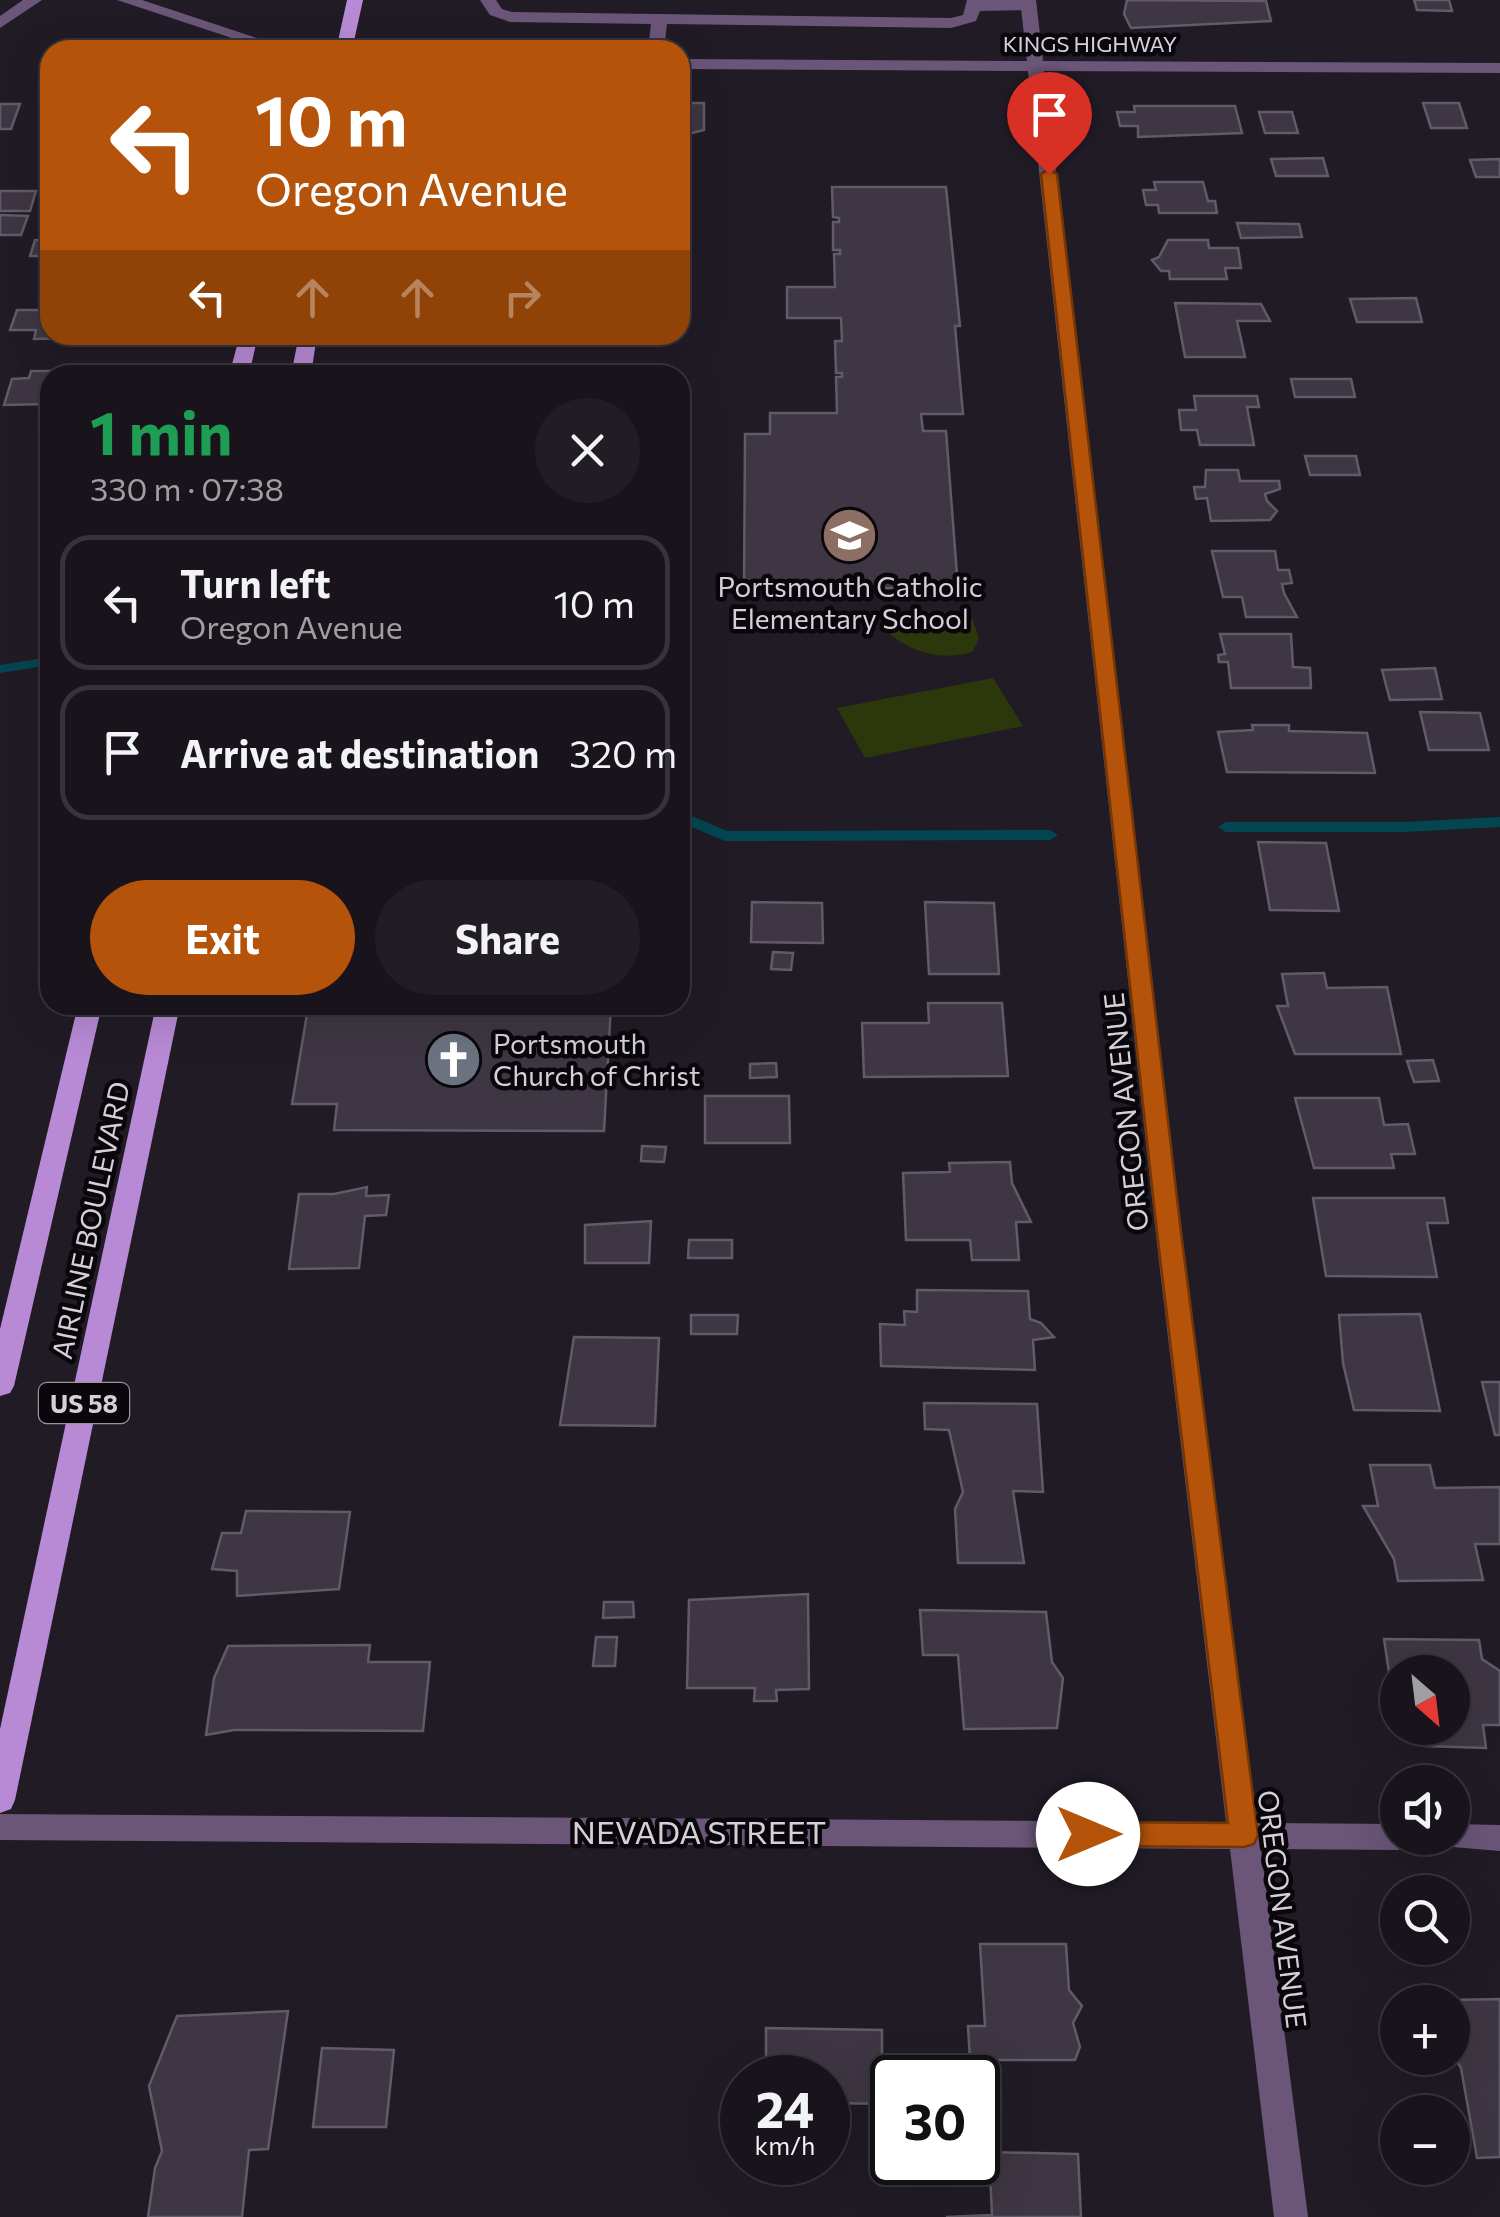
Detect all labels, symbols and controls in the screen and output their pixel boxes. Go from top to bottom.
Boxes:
street label: KINGS HIGHWAY [1003,30,1177,57]
pin [1007,72,1092,175]
text: 10 m [255,75,408,160]
icon: left [90,80,220,210]
icon: arrive [1022,87,1077,142]
text: Oregon Avenue [255,160,568,215]
icon: left [180,270,235,325]
icon: ahead [285,270,340,325]
icon: ahead [390,270,445,325]
icon: right [495,270,550,325]
text: 1 min [90,394,232,467]
button: close [535,398,640,503]
text: 330 m · 07:38 [90,468,284,508]
school or university icon: Portsmouth Catholic Elementary School [820,505,880,565]
text: Turn left [180,559,331,606]
place label: Portsmouth Catholic Elementary School [717,569,983,635]
icon: left [95,575,150,630]
text: 10 m [554,579,635,626]
text: Oregon Avenue [180,606,403,646]
icon: arrive [95,725,150,780]
text: Arrive at destination [180,729,539,776]
text: 320 m [569,729,677,776]
button: Exit [90,880,355,995]
button: Share [375,880,640,995]
street label: OREGON AVENUE [1096,991,1154,1233]
place label: Portsmouth Church of Christ [493,1026,701,1092]
church icon: Portsmouth Church of Christ [424,1029,484,1089]
street label: AIRLINE BOULEVARD [44,1078,136,1362]
road number: US 58 [39,1383,129,1423]
north arrow [1380,1655,1470,1745]
map controls [1380,1655,1470,2185]
button: sound [1380,1765,1470,1855]
position arrow [1036,1782,1140,1886]
street label: OREGON AVENUE [1252,1788,1314,2030]
street label: NEVADA STREET [572,1811,826,1851]
button: search [1380,1875,1470,1965]
button: + [1380,1985,1470,2075]
speed limit sign: 30 [870,2055,1000,2185]
text: 24 [756,2077,814,2138]
button: − [1380,2095,1470,2185]
text: km/h [755,2130,815,2160]

